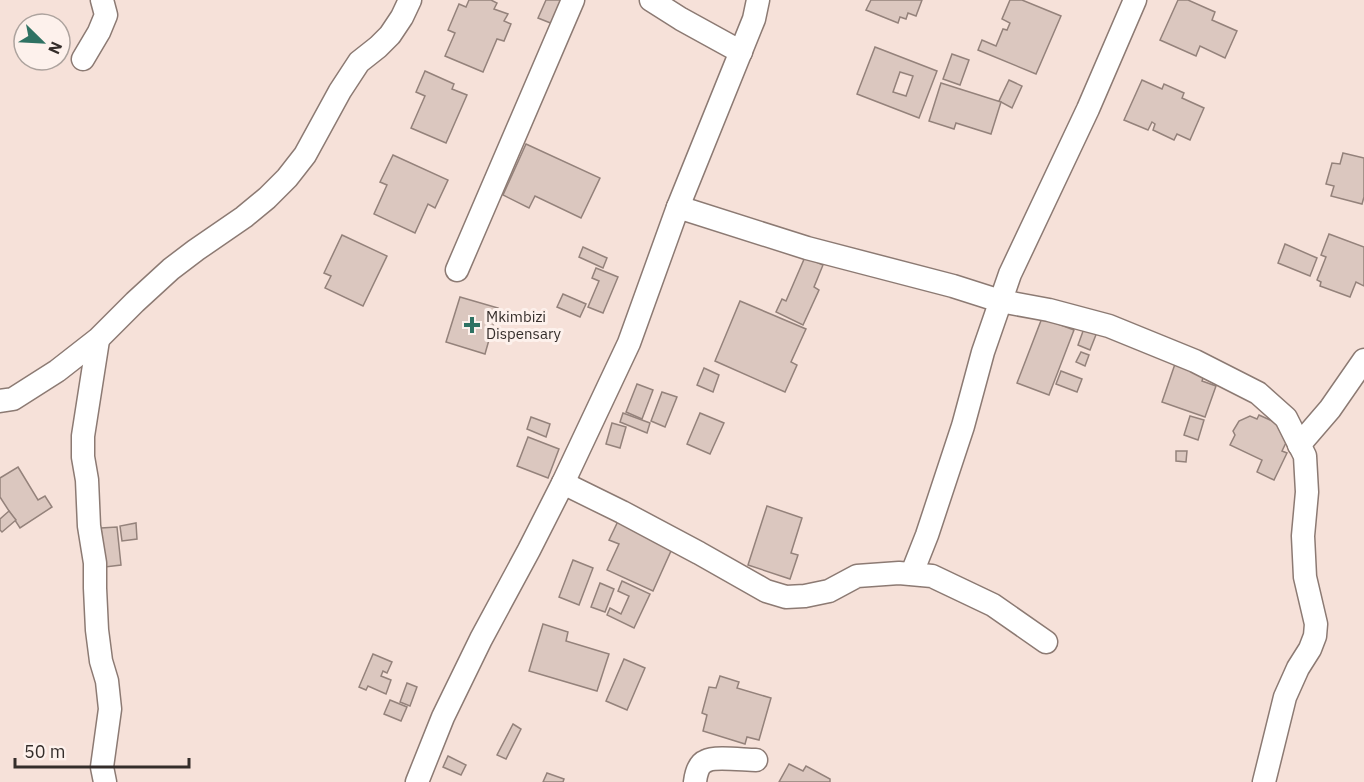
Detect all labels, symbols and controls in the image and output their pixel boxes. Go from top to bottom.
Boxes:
north arrow [12,12,72,72]
text: N [44,39,67,57]
place label: Mkimbizi Dispensary [486,307,562,343]
marker: Mkimbizi Dispensary [463,316,481,334]
scale bar [15,731,189,769]
text: 50 m [24,740,66,763]

